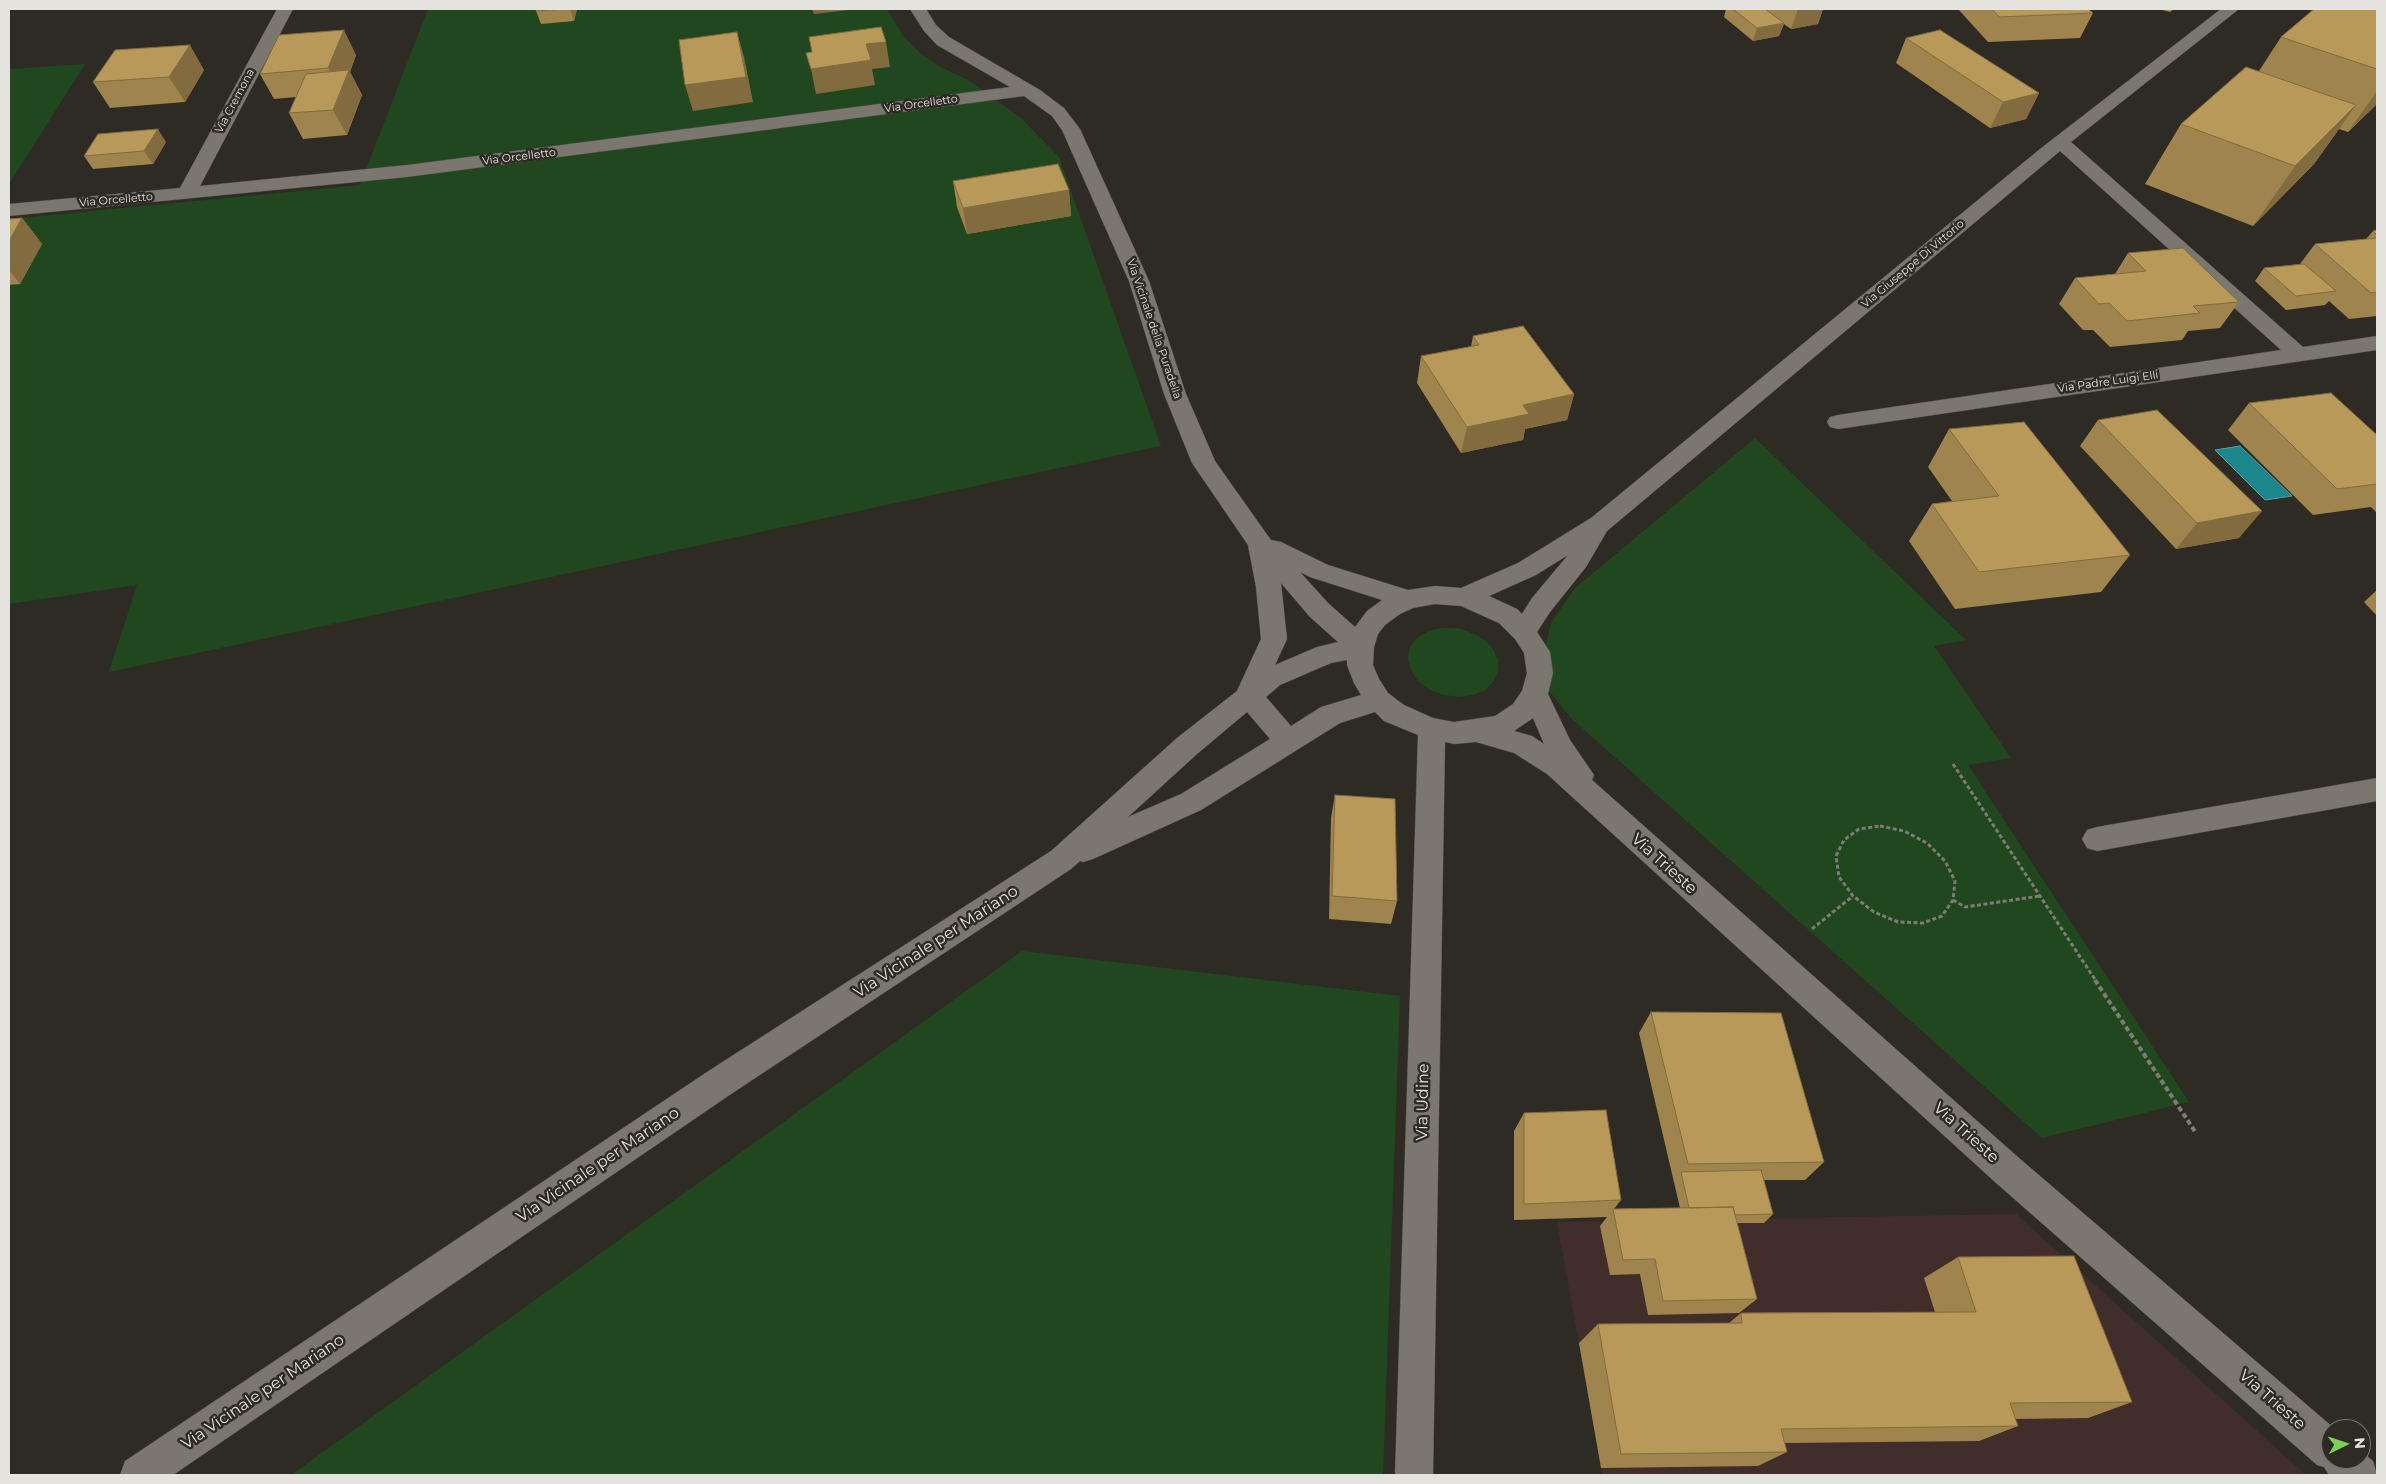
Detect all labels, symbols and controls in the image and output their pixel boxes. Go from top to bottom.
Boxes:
street label: Via Cremona [213,67,257,135]
street label: Via Orcelletto [883,92,959,116]
street label: Via Orcelletto [481,146,557,168]
street label: Via Orcelletto [79,190,153,210]
street label: Via Giuseppe Di Vittorio [1859,217,1967,311]
street label: Via Vicinale della Puradella [1124,257,1184,401]
street label: Via Padre Luigi Elli [2057,368,2159,396]
street label: Via Trieste [1627,830,1701,898]
street label: Via Vicinale per Mariano [850,882,1022,1002]
street label: Via Udine [1413,1063,1433,1141]
street label: Via Trieste [1929,1099,2003,1167]
street label: Via Vicinale per Mariano [513,1103,683,1227]
street label: Via Vicinale per Mariano [178,1330,348,1454]
street label: Via Trieste [2235,1366,2309,1434]
north arrow [2321,1419,2371,1469]
text: N [2351,1437,2369,1449]

